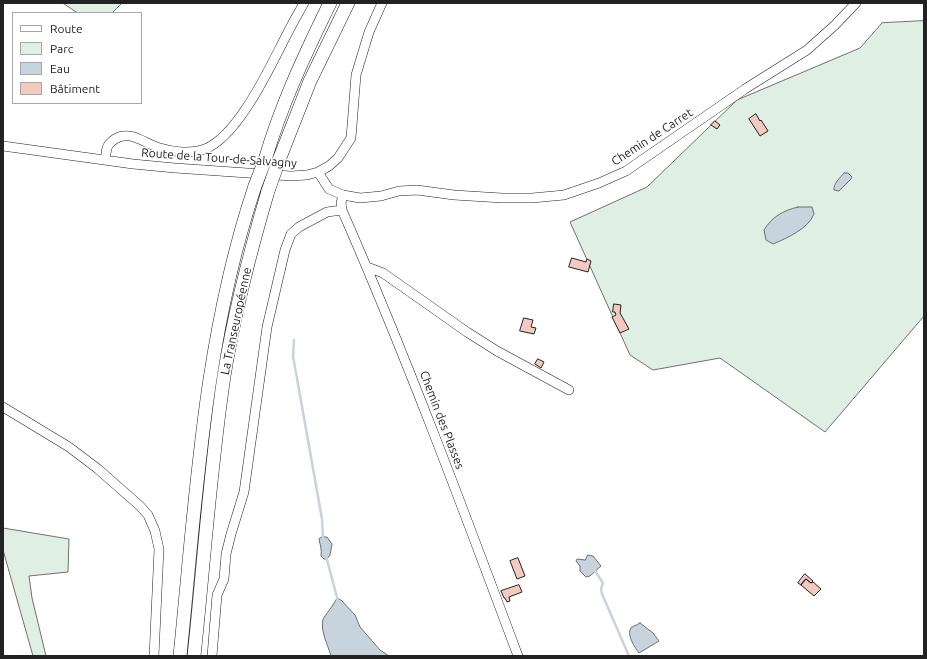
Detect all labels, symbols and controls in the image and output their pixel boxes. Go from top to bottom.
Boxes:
legend [12,12,142,104]
text: Route [50,22,83,35]
text: Parc [50,42,73,55]
text: Eau [50,62,70,75]
text: Bâtiment [50,82,100,95]
street label: Chemin de Carret [609,105,695,169]
street label: Route de la Tour-de-Salvagny [141,145,297,171]
street label: La Transeuropéenne [218,266,254,376]
street label: Chemin des Plasses [417,369,467,471]

